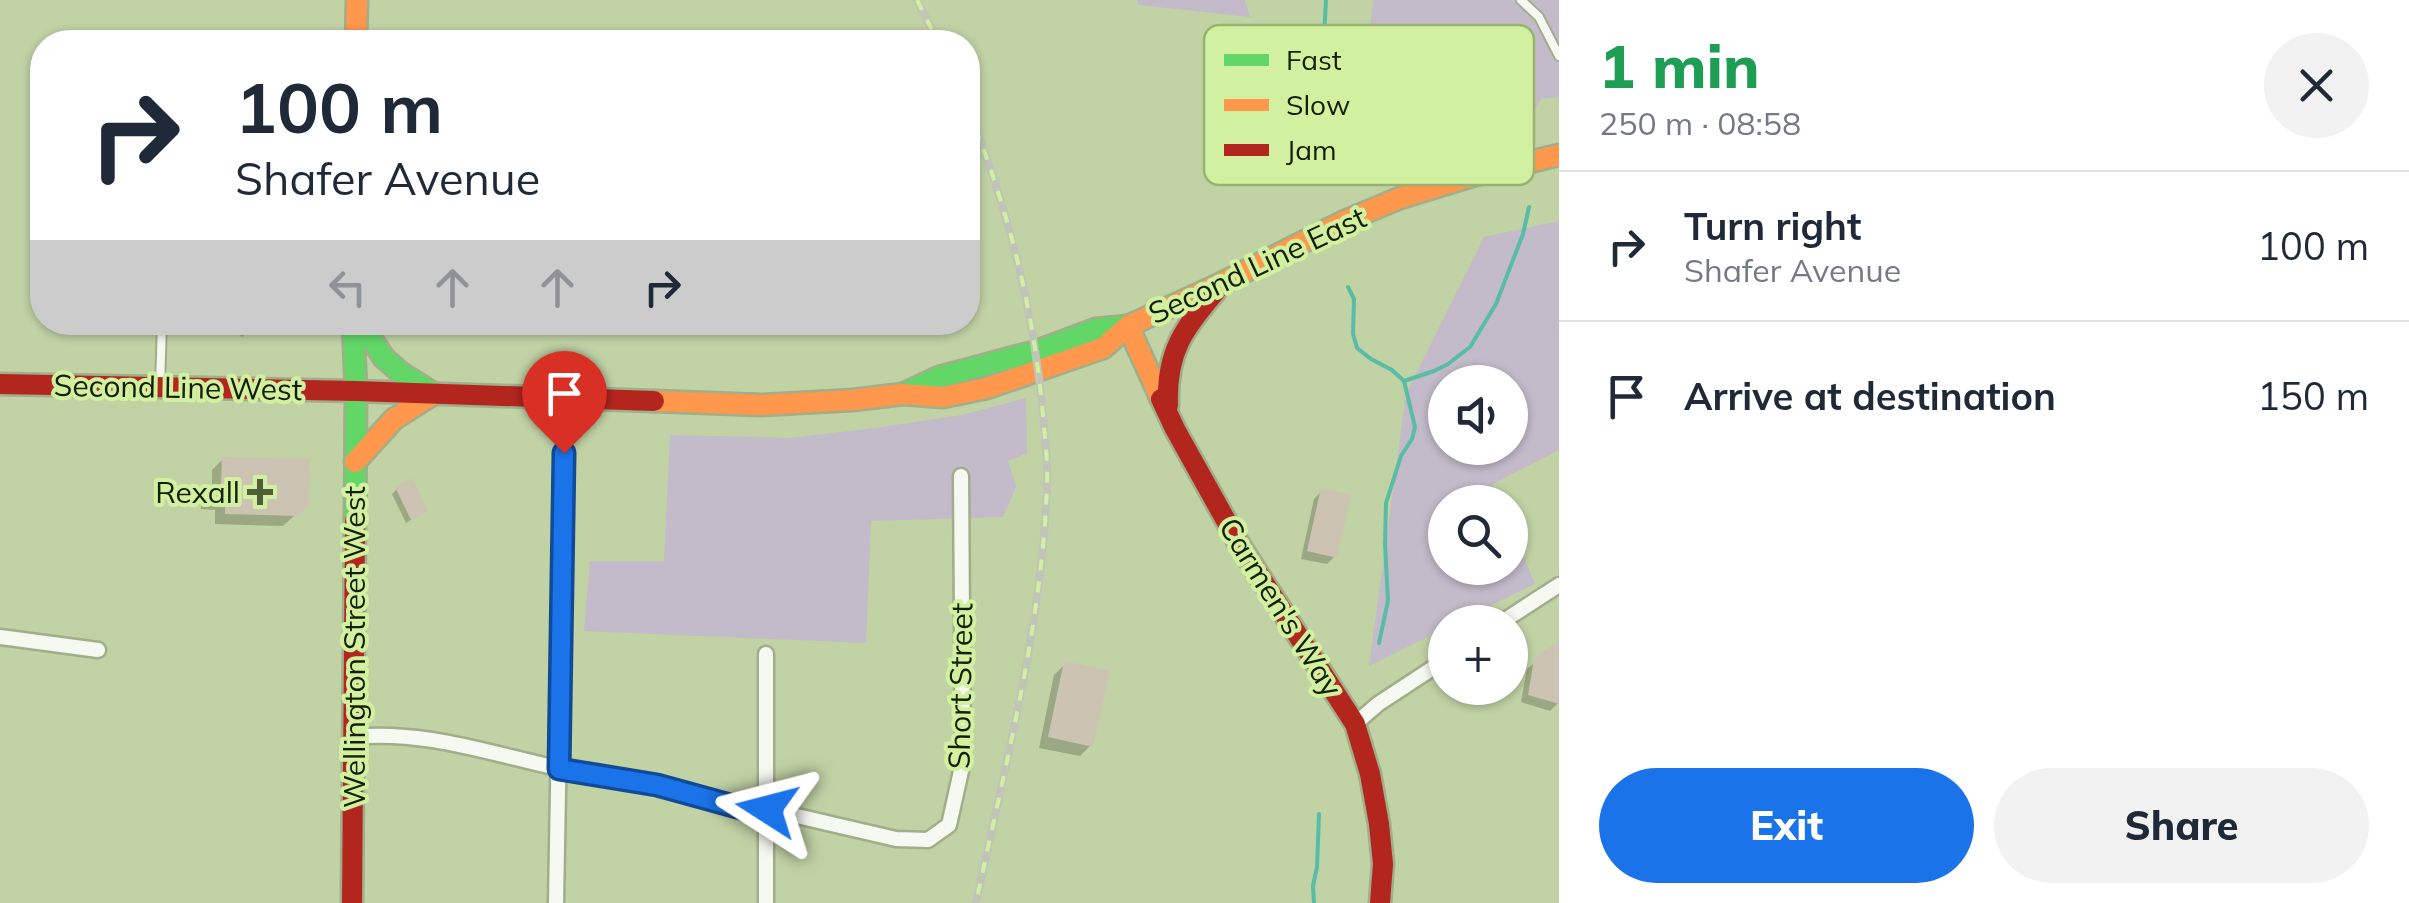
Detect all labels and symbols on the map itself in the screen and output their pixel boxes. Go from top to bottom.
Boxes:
legend [1204,25,1534,185]
text: Fast [1286,42,1342,77]
text: Slow [1286,87,1350,122]
text: Jam [1286,132,1337,167]
street label: Second Line East [1142,198,1372,332]
pin [522,351,607,454]
street label: Second Line West [53,366,303,408]
place label: Rexall [155,473,240,511]
marker: Rexall [249,481,271,503]
street label: Wellington Street West [335,486,373,808]
street label: Carmen's Way [1211,510,1351,704]
street label: Short Street [940,602,980,770]
position arrow [715,757,819,861]

